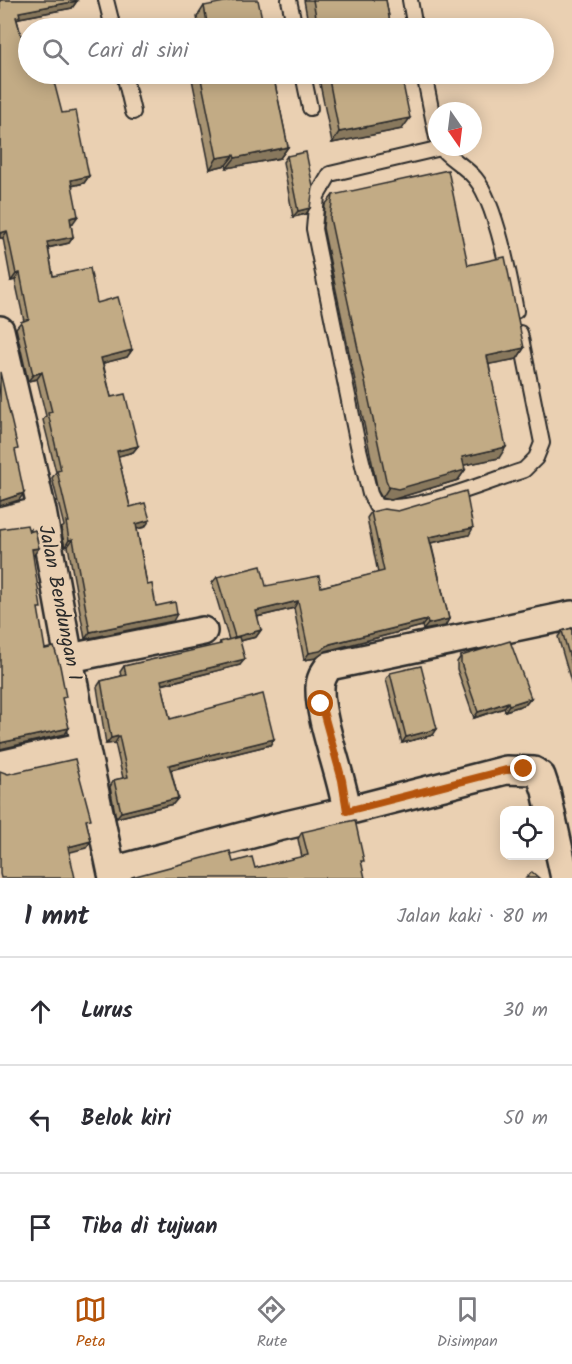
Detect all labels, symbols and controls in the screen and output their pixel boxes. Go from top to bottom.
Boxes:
search box [18,18,554,84]
text: Cari di sini [87,34,188,69]
icon: search [39,35,72,68]
north arrow [428,102,482,156]
street label: Jalan Bendungan I [28,522,90,684]
route start [307,690,333,716]
route end [510,755,536,781]
map controls [500,806,554,860]
button: locate [500,806,554,860]
text: 1 mnt [24,896,89,938]
text: Jalan kaki · 80 m [397,901,548,933]
text: Lurus [81,994,133,1029]
icon: ahead [24,995,57,1028]
text: 30 m [503,995,548,1027]
text: Belok kiri [81,1102,171,1137]
icon: left [24,1103,57,1136]
text: 50 m [503,1103,548,1135]
text: Tiba di tujuan [81,1210,217,1245]
icon: arrive [24,1211,57,1244]
tab: Peta [74,1293,107,1354]
tab: Rute [255,1293,288,1354]
tab: Disimpan [437,1293,498,1354]

